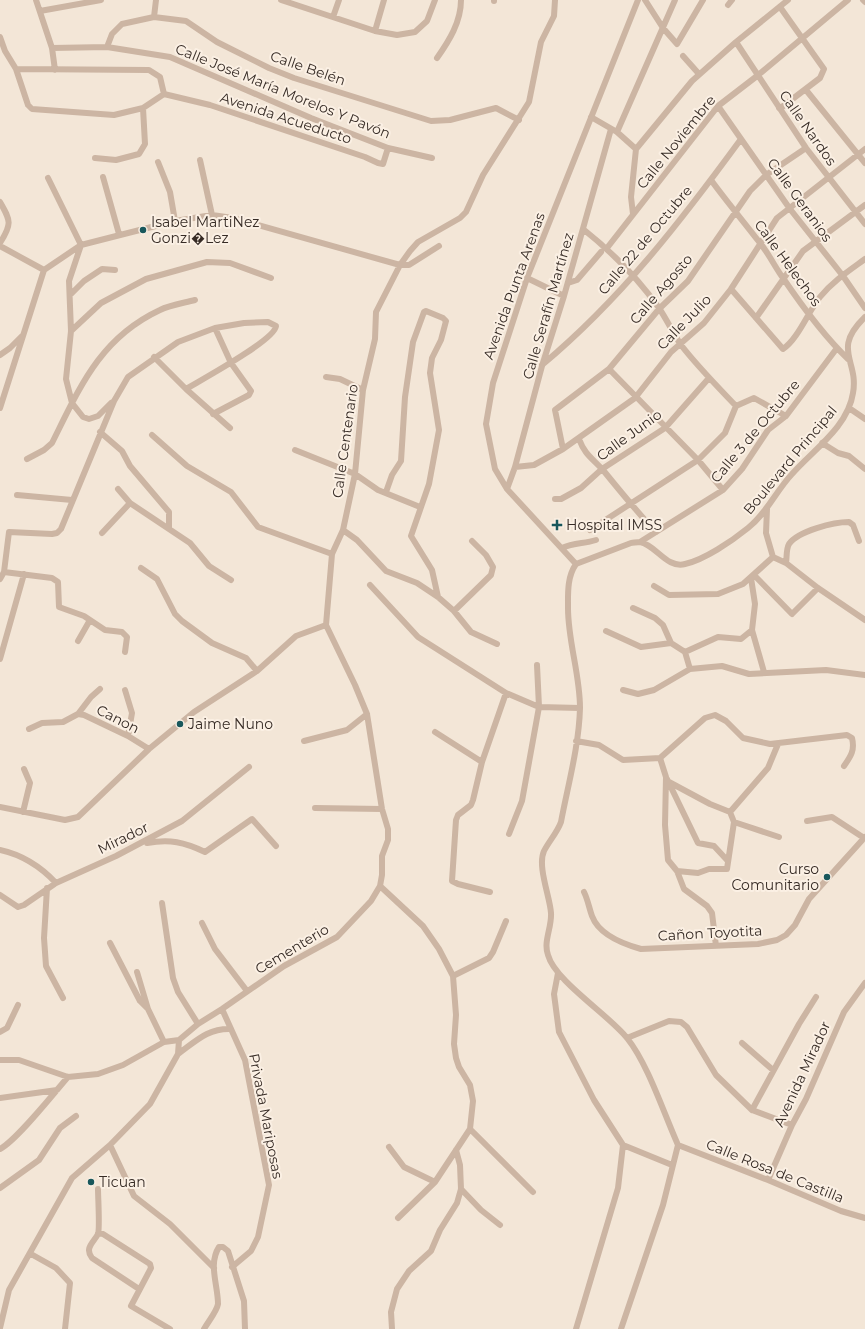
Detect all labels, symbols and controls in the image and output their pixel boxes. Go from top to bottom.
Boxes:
street label: Calle José María Morelos Y Pavón [173,39,393,143]
street label: Calle Belén [268,47,348,89]
street label: Calle Nardos [775,87,841,169]
street label: Avenida Acueducto [218,88,354,148]
street label: Calle Noviembre [633,91,719,193]
street label: Calle Geranios [764,155,837,246]
street label: Calle 22 de Octubre [594,182,696,298]
street label: Avenida Punta Arenas [479,210,549,362]
place label: Isabel MartiNez Gonzi�Lez [151,213,260,247]
street label: Calle Helechos [751,216,826,310]
marker: Isabel MartiNez Gonzi�Lez [138,225,148,235]
street label: Calle Serafín Martínez [518,231,578,381]
street label: Calle Agosto [626,250,697,328]
street label: Calle Julio [653,290,715,354]
street label: Calle 3 de Octubre [707,376,803,486]
street label: Calle Centenario [328,383,362,499]
street label: Boulevard Principal [739,402,841,518]
street label: Calle Junio [593,405,665,465]
place label: Hospital IMSS [566,516,662,534]
marker: Hospital IMSS [551,519,563,531]
street label: Canon [94,701,142,737]
place label: Jaime Nuno [187,715,273,733]
marker: Jaime Nuno [175,719,185,729]
street label: Mirador [95,818,152,858]
place label: Curso Comunitario [732,860,819,894]
marker: Curso Comunitario [822,872,832,882]
street label: Cementerio [252,920,332,978]
street label: Cañon Toyotita [657,921,763,945]
street label: Avenida Mirador [770,1018,835,1130]
street label: Privada Mariposas [245,1052,287,1180]
street label: Calle Rosa de Castilla [703,1135,847,1207]
place label: Ticuan [99,1173,146,1191]
marker: Ticuan [86,1177,96,1187]

